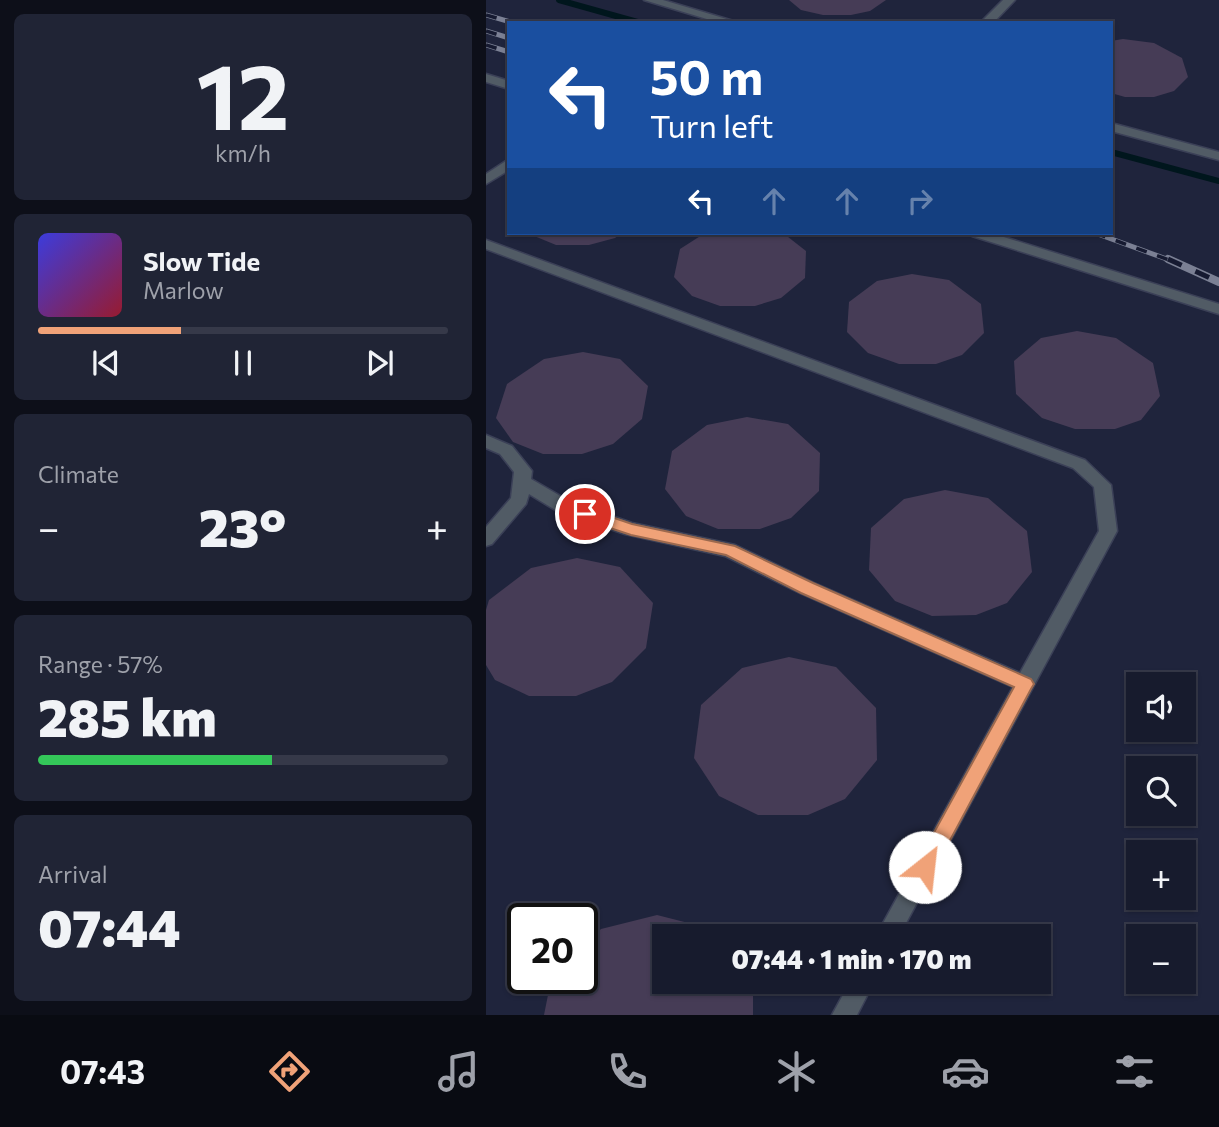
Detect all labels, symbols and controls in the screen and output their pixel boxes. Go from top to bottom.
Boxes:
text: 12 [197,37,289,149]
text: 50 m [650,45,763,105]
icon: left [535,49,626,140]
text: Turn left [650,105,774,145]
text: km/h [215,139,271,167]
icon: left [682,182,720,220]
icon: ahead [755,182,793,220]
icon: ahead [828,182,866,220]
icon: right [901,182,939,220]
text: Slow Tide [143,245,260,276]
text: Marlow [143,276,224,304]
icon: previous [87,344,125,382]
icon: pause [224,344,262,382]
icon: next [361,344,399,382]
text: Climate [38,460,119,488]
pin [555,484,615,544]
text: 23° [199,494,286,558]
icon: arrive [566,495,604,533]
text: − [38,503,60,550]
text: + [426,503,448,550]
text: Range · 57% [38,650,163,678]
map controls [1126,672,1196,994]
button: sound [1126,672,1196,742]
text: 285 km [38,684,217,748]
button: search [1126,756,1196,826]
position arrow [888,830,962,904]
button: + [1126,840,1196,910]
text: Arrival [38,860,108,888]
text: 07:44 [38,894,181,958]
speed limit sign: 20 [507,903,598,994]
button: − [1126,924,1196,994]
text: 07:44 · 1 min · 170 m [732,943,971,974]
icon: directions [265,1047,314,1096]
icon: music [434,1047,483,1096]
icon: phone [603,1047,652,1096]
icon: climate [772,1047,821,1096]
icon: car [941,1047,990,1096]
icon: filters [1110,1047,1159,1096]
text: 07:43 [60,1051,145,1091]

